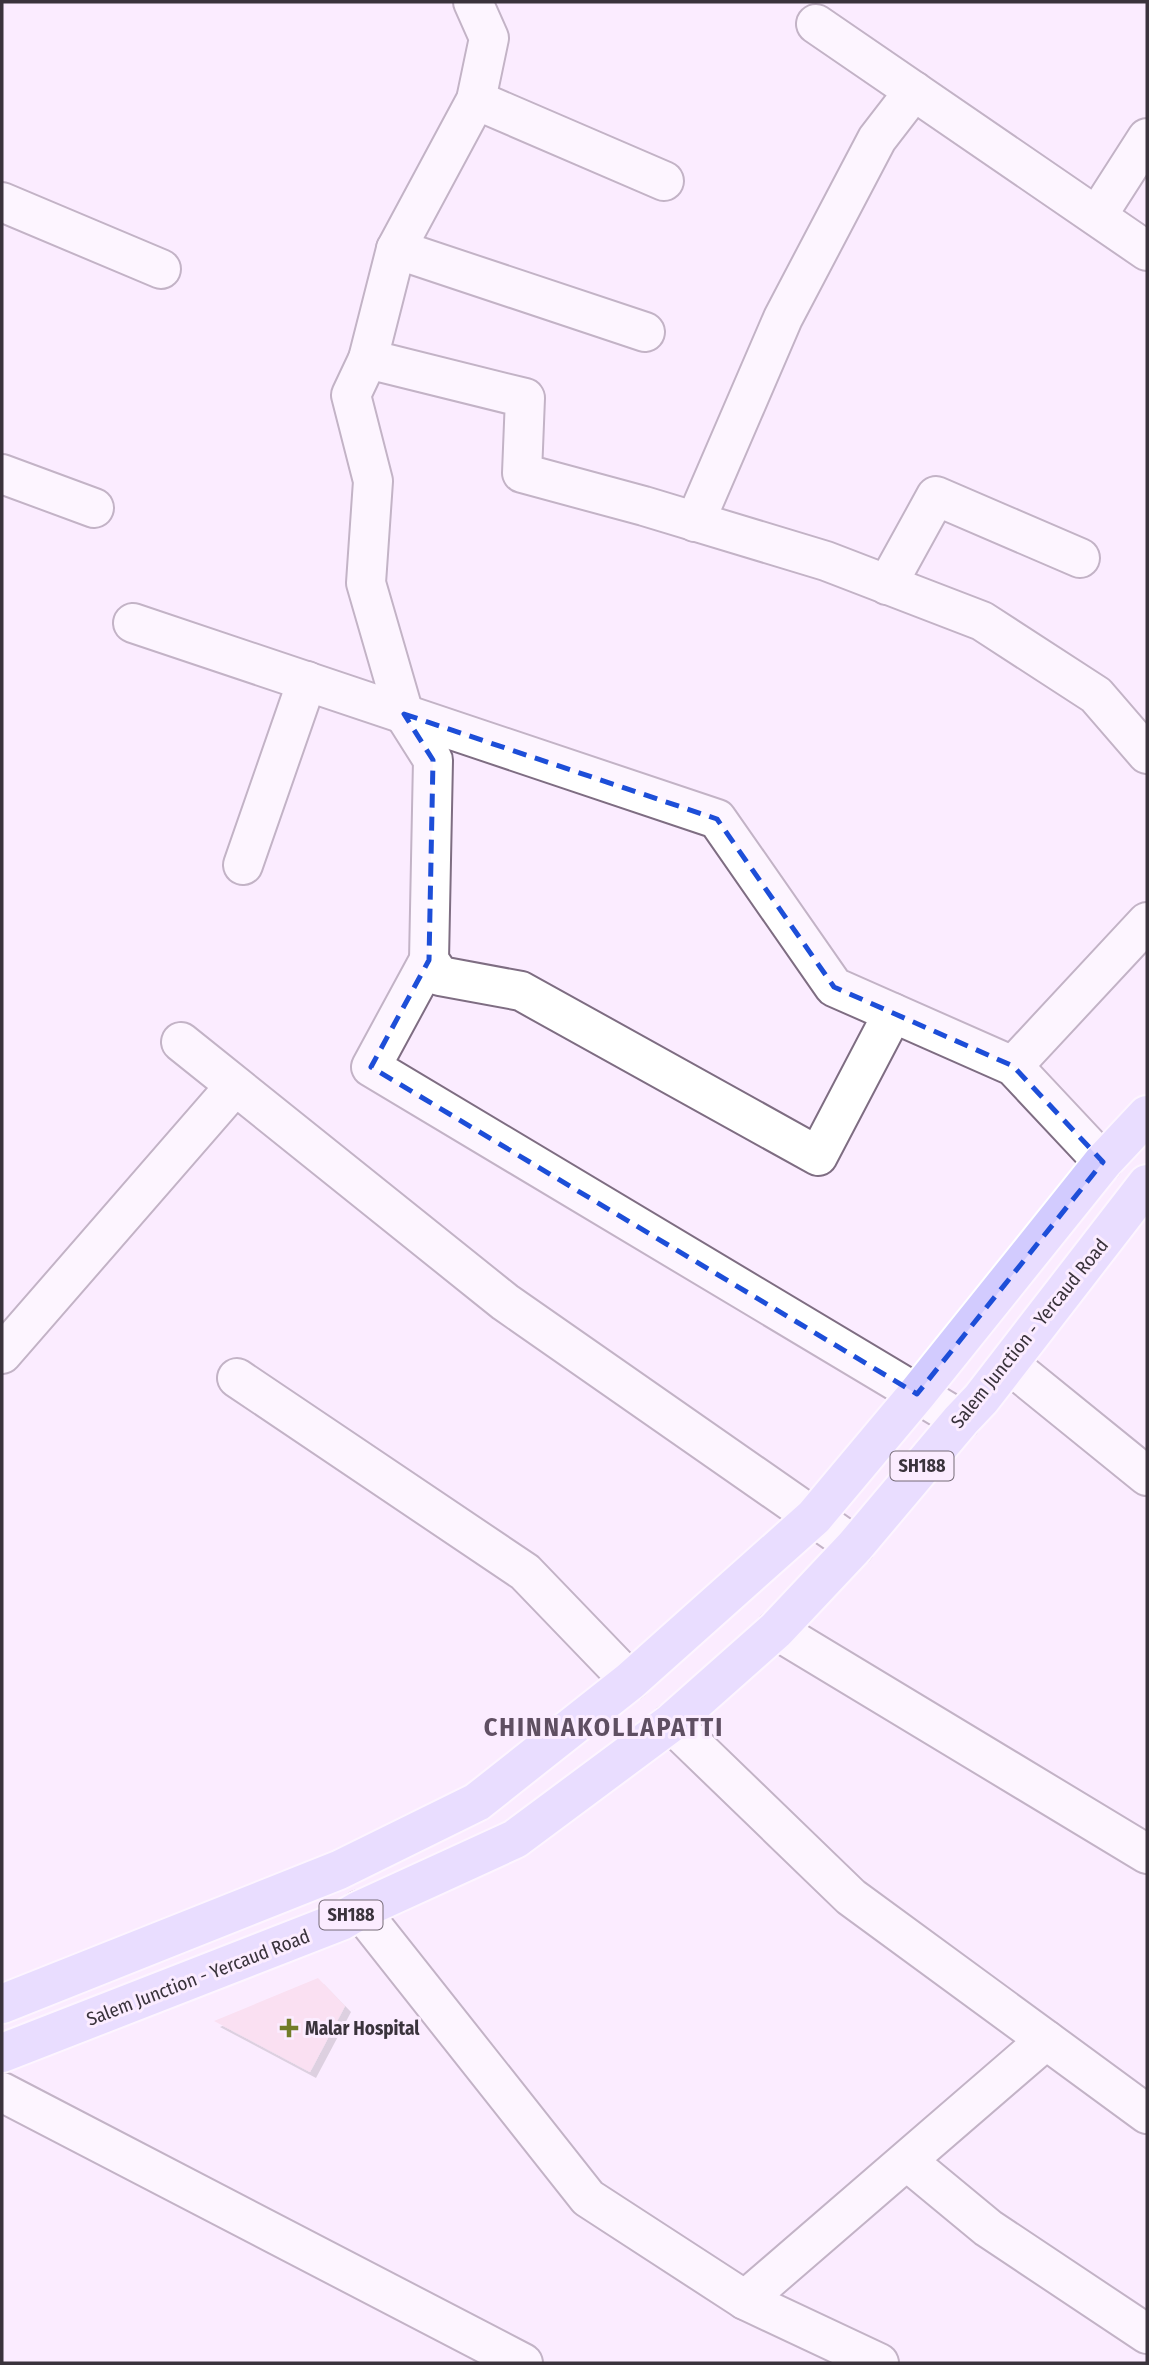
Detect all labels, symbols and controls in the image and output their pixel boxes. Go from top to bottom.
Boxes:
street label: Salem Junction - Yercaud Road [946,1234,1113,1433]
road number: SH188 [890,1451,954,1480]
district label: CHINNAKOLLAPATTI [484,1712,724,1743]
road number: SH188 [320,1900,382,1929]
street label: Salem Junction - Yercaud Road [83,1924,313,2031]
place label: Malar Hospital [305,2017,420,2040]
marker: Malar Hospital [279,2018,299,2038]

